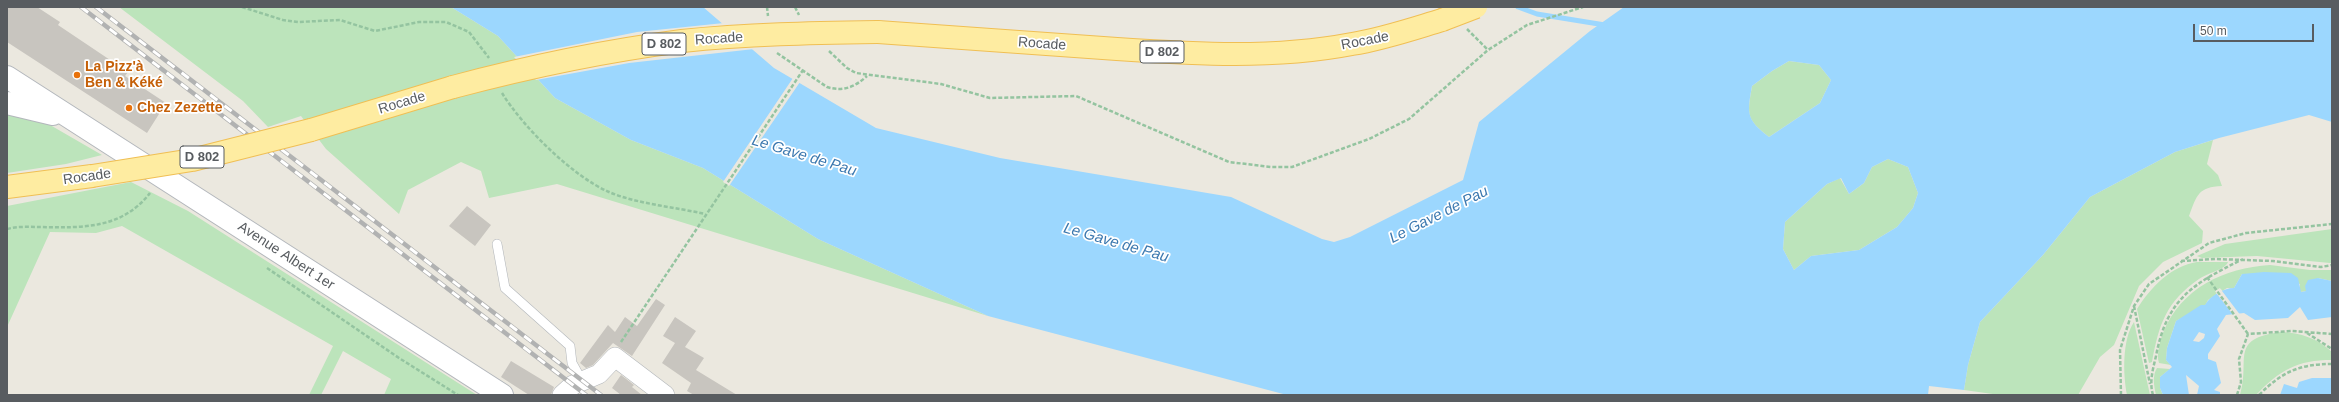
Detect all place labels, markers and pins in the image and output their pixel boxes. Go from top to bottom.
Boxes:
place label: La Pizz'à Ben & Kéké [85,59,163,92]
marker: La Pizz'à Ben & Kéké [72,70,82,80]
place label: Chez Zezette [137,100,223,116]
marker: Chez Zezette [124,103,134,113]

